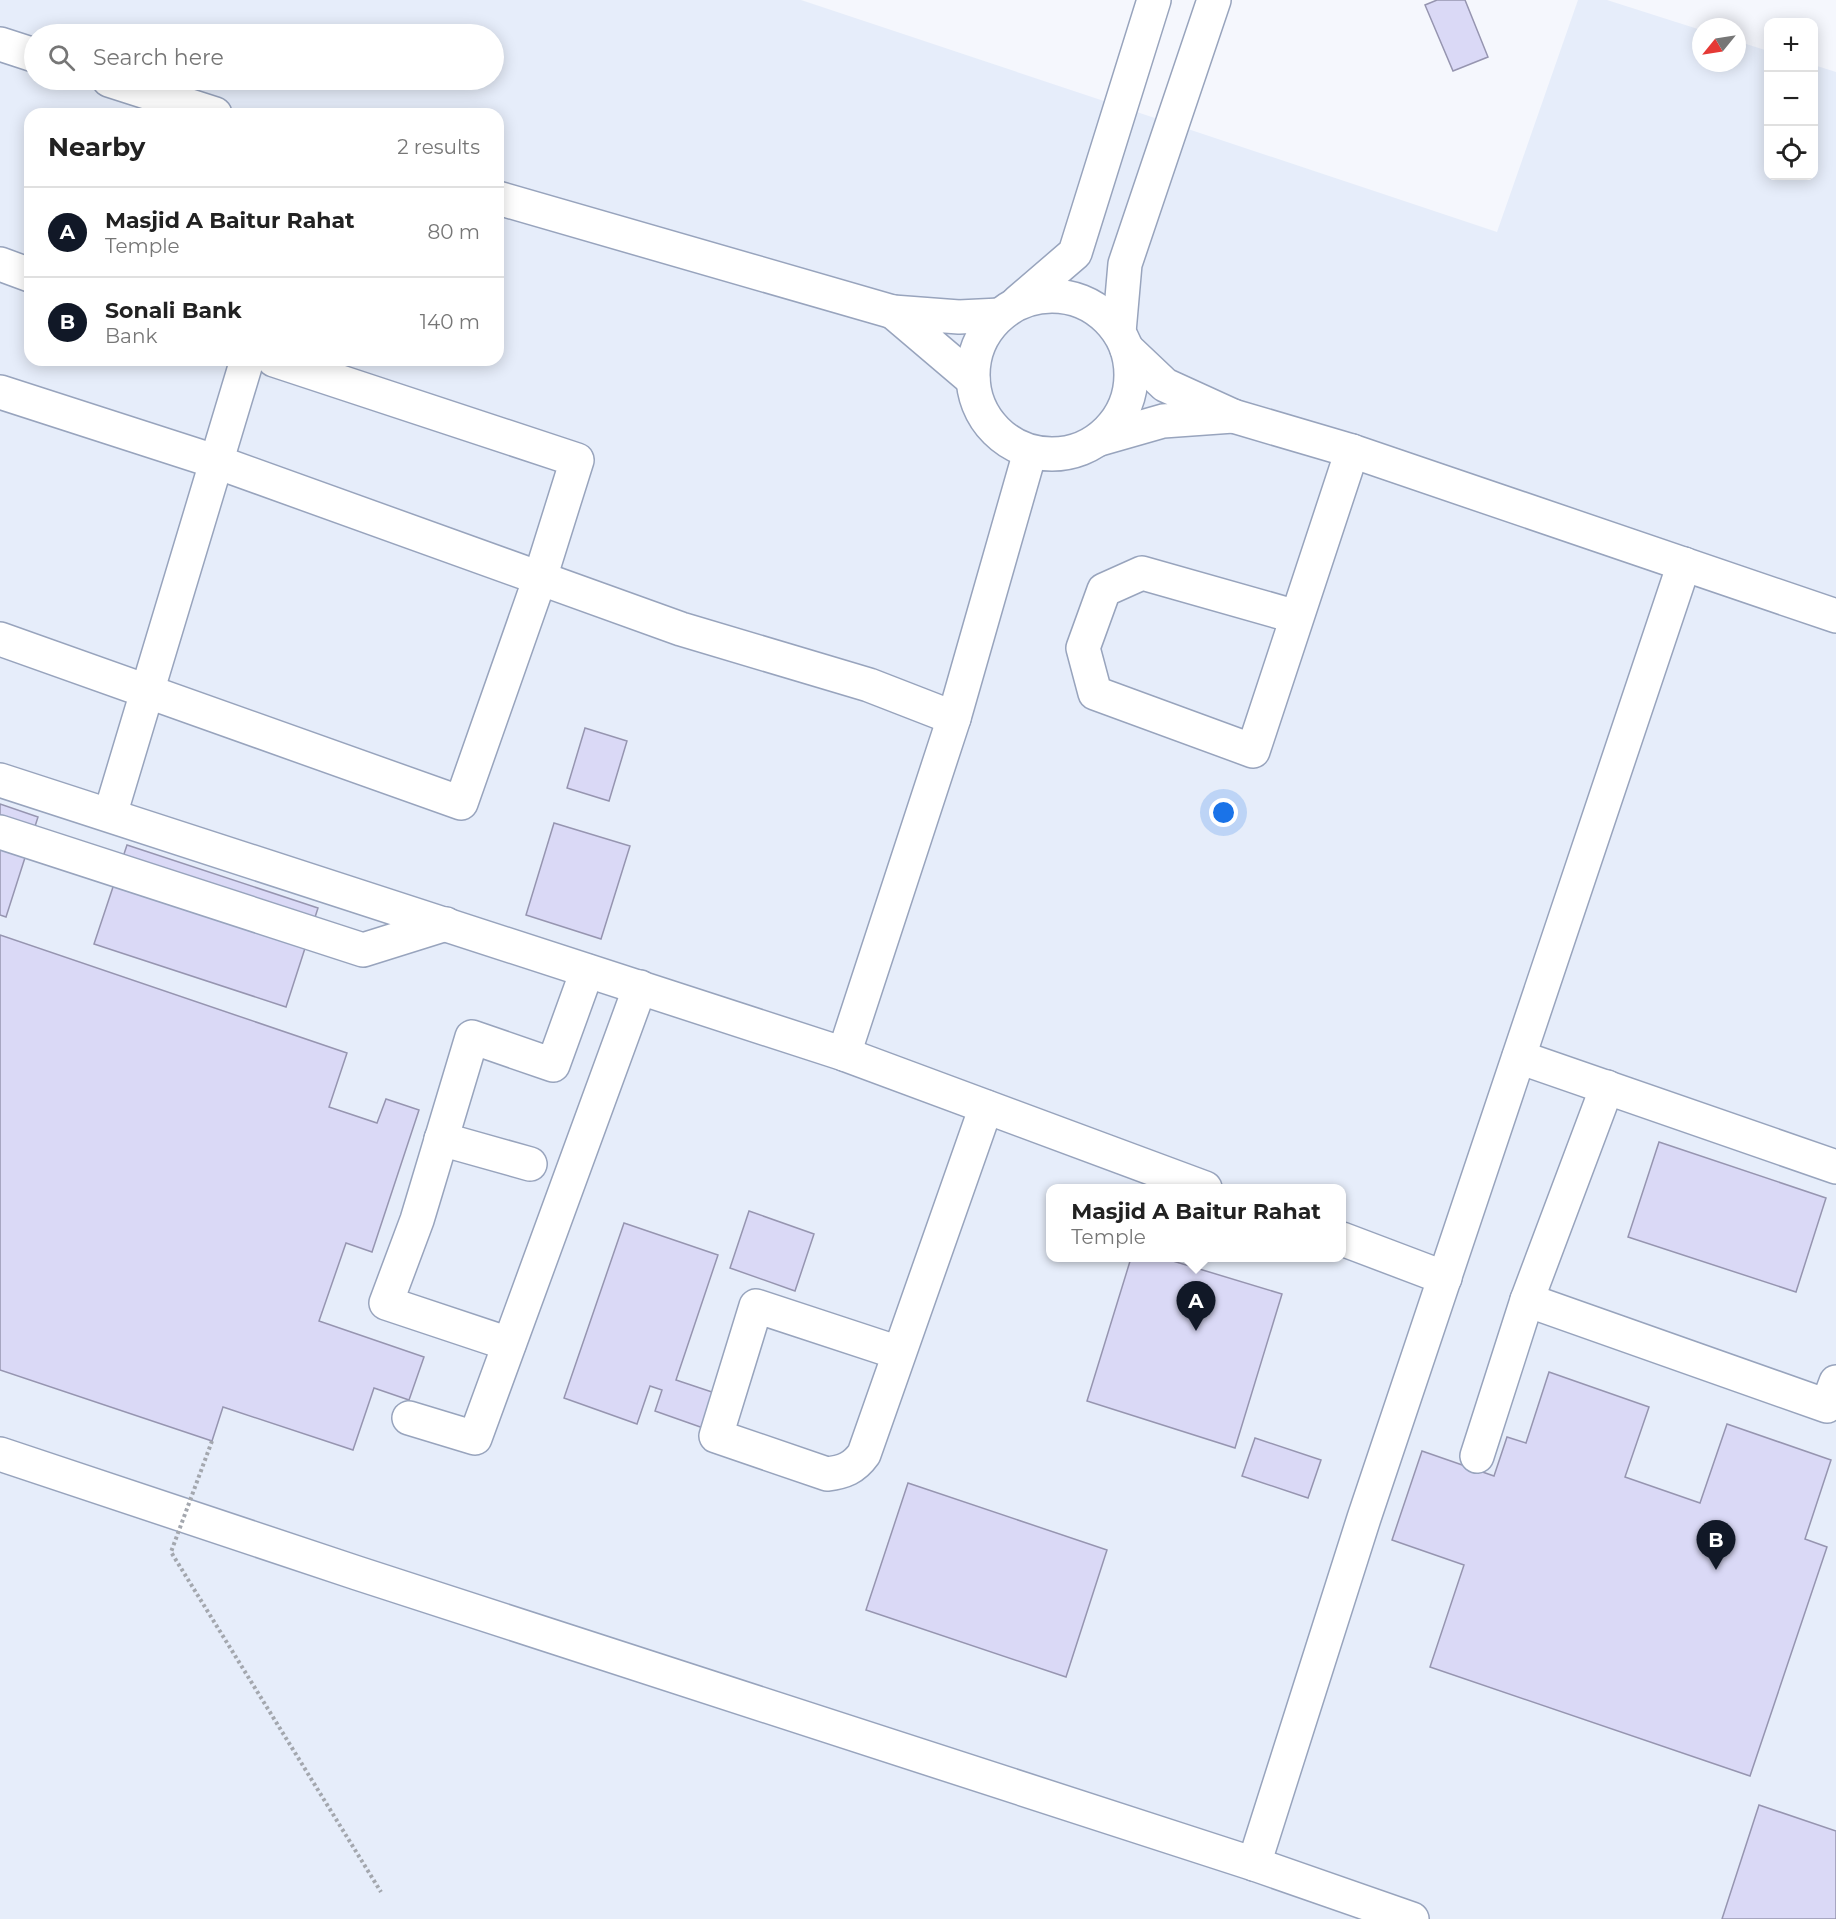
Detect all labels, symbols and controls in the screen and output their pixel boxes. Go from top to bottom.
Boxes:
north arrow [1692,18,1746,72]
map controls [1764,18,1818,180]
button: + [1764,18,1818,72]
search box [24,24,504,90]
icon: search [45,41,78,74]
text: Search here [93,44,224,71]
button: − [1764,72,1818,126]
button: locate [1764,126,1818,180]
text: Nearby [48,131,145,163]
text: 2 results [397,135,480,159]
text: Masjid A Baitur Rahat [105,207,355,234]
text: A [60,220,75,244]
text: 80 m [428,220,480,244]
text: Temple [105,234,180,258]
text: Sonali Bank [105,297,242,324]
text: B [60,310,75,334]
text: 140 m [420,310,480,334]
text: Bank [105,324,157,348]
your location [1209,798,1238,827]
popup [1046,1184,1346,1262]
text: Masjid A Baitur Rahat [1071,1198,1321,1225]
text: Temple [1071,1225,1146,1249]
pin: A [1176,1282,1216,1331]
pin: B [1696,1520,1736,1570]

